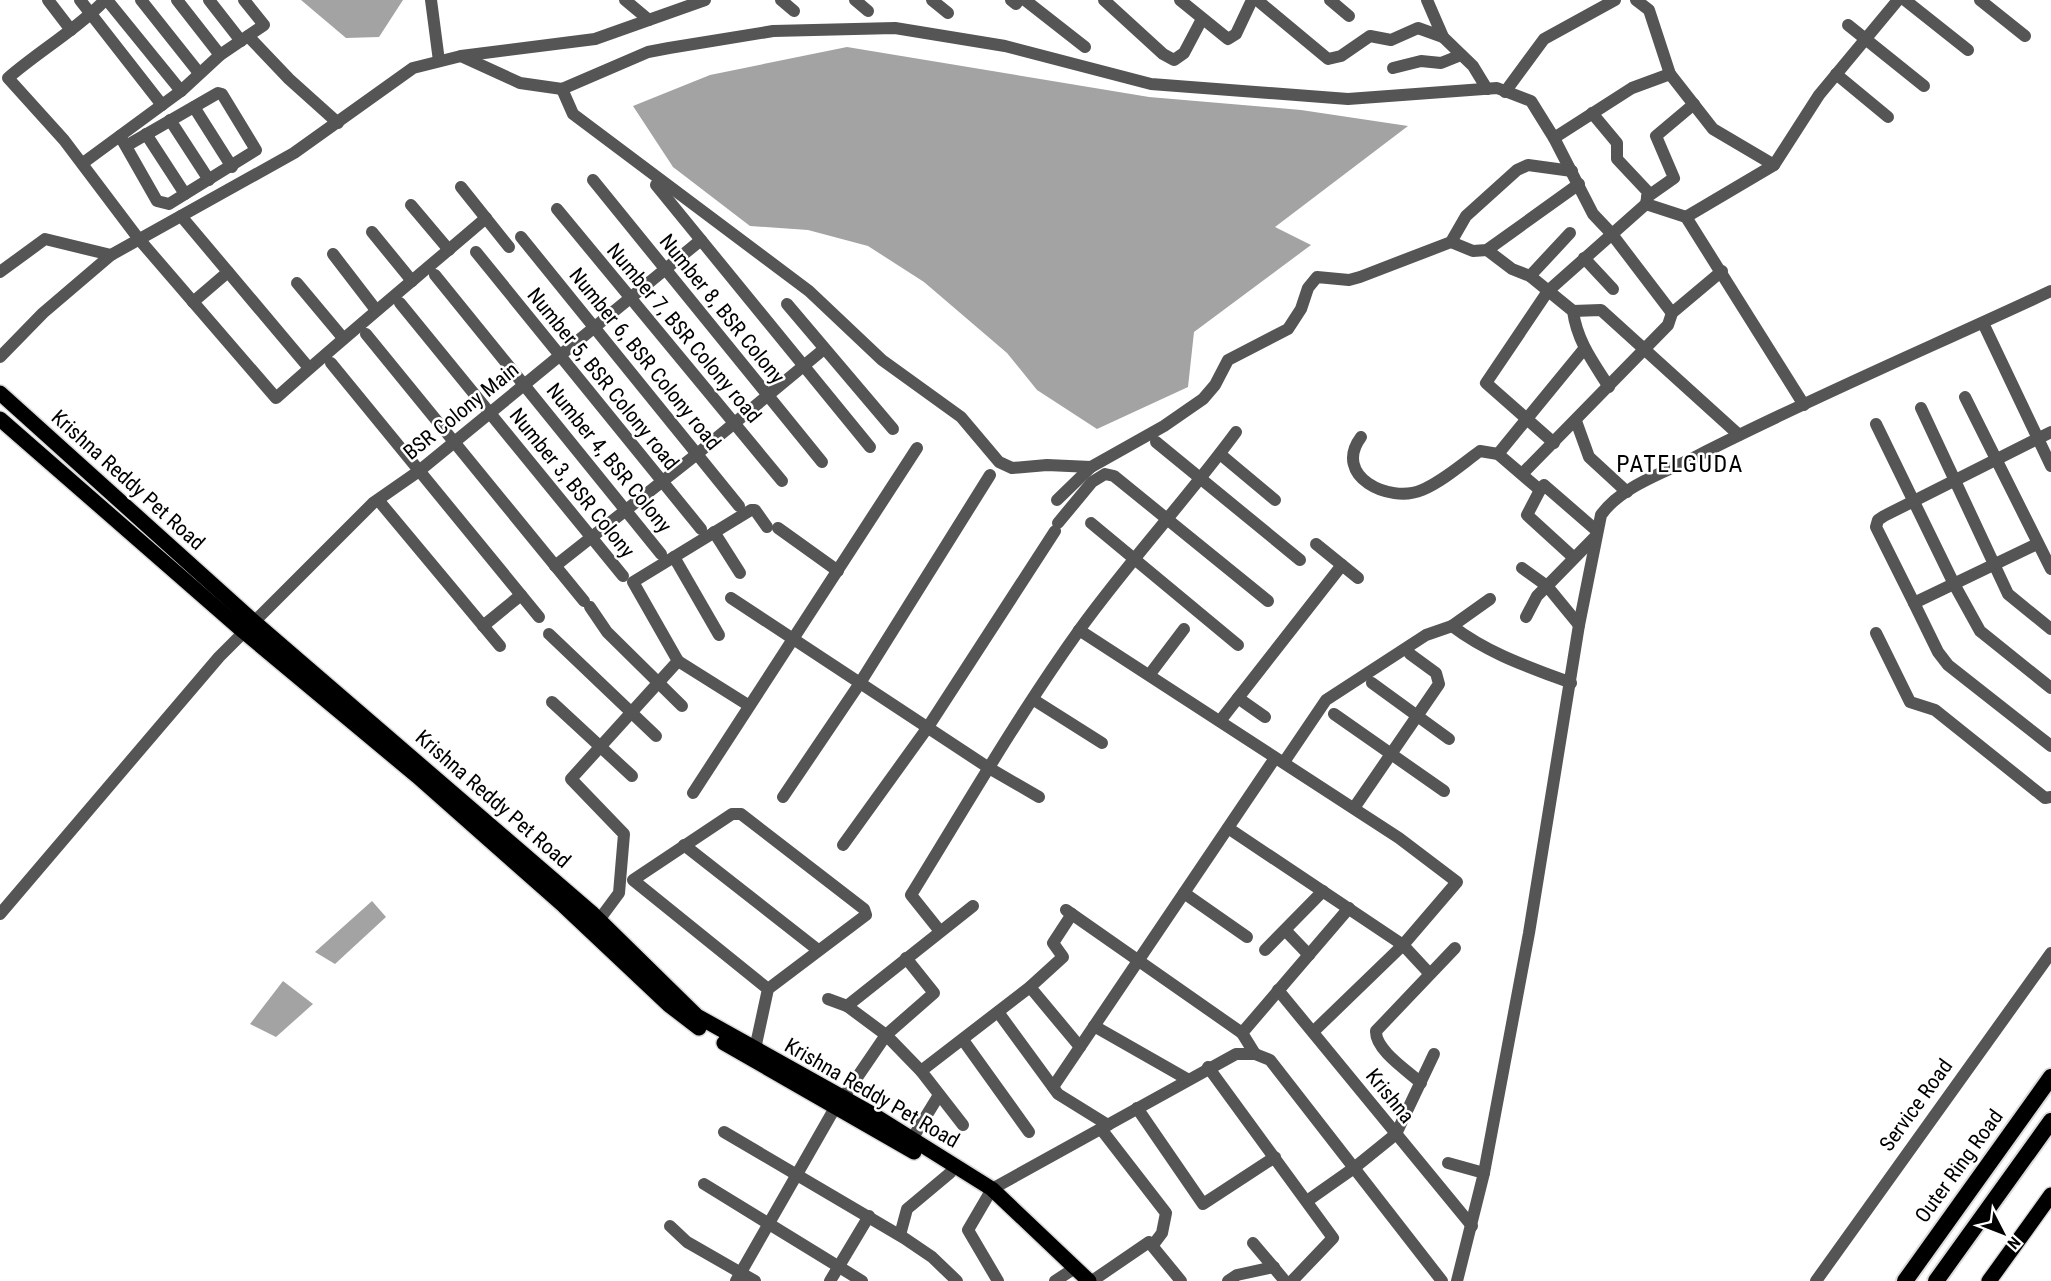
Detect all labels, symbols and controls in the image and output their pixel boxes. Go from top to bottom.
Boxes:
street label: Number 8, BSR Colony [655,230,790,389]
street label: Number 7, BSR Colony road [602,238,766,428]
street label: Number 6, BSR Colony road [564,263,726,455]
street label: Number 5, BSR Colony road [522,283,684,475]
street label: BSR Colony Main [399,357,523,465]
street label: Number 4, BSR Colony [542,379,677,538]
street label: Number 3, BSR Colony [505,404,640,563]
street label: Krishna Reddy Pet Road [47,405,209,555]
district label: PATELGUDA [1616,450,1744,478]
street label: Krishna Reddy Pet Road [411,725,575,873]
street label: Krishna Reddy Pet Road [781,1033,963,1153]
street label: Service Road [1875,1054,1957,1156]
street label: Krishna [1361,1064,1419,1128]
street label: Outer Ring Road [1910,1105,2008,1227]
north arrow [1973,1203,2033,1263]
text: N [2003,1233,2024,1253]

